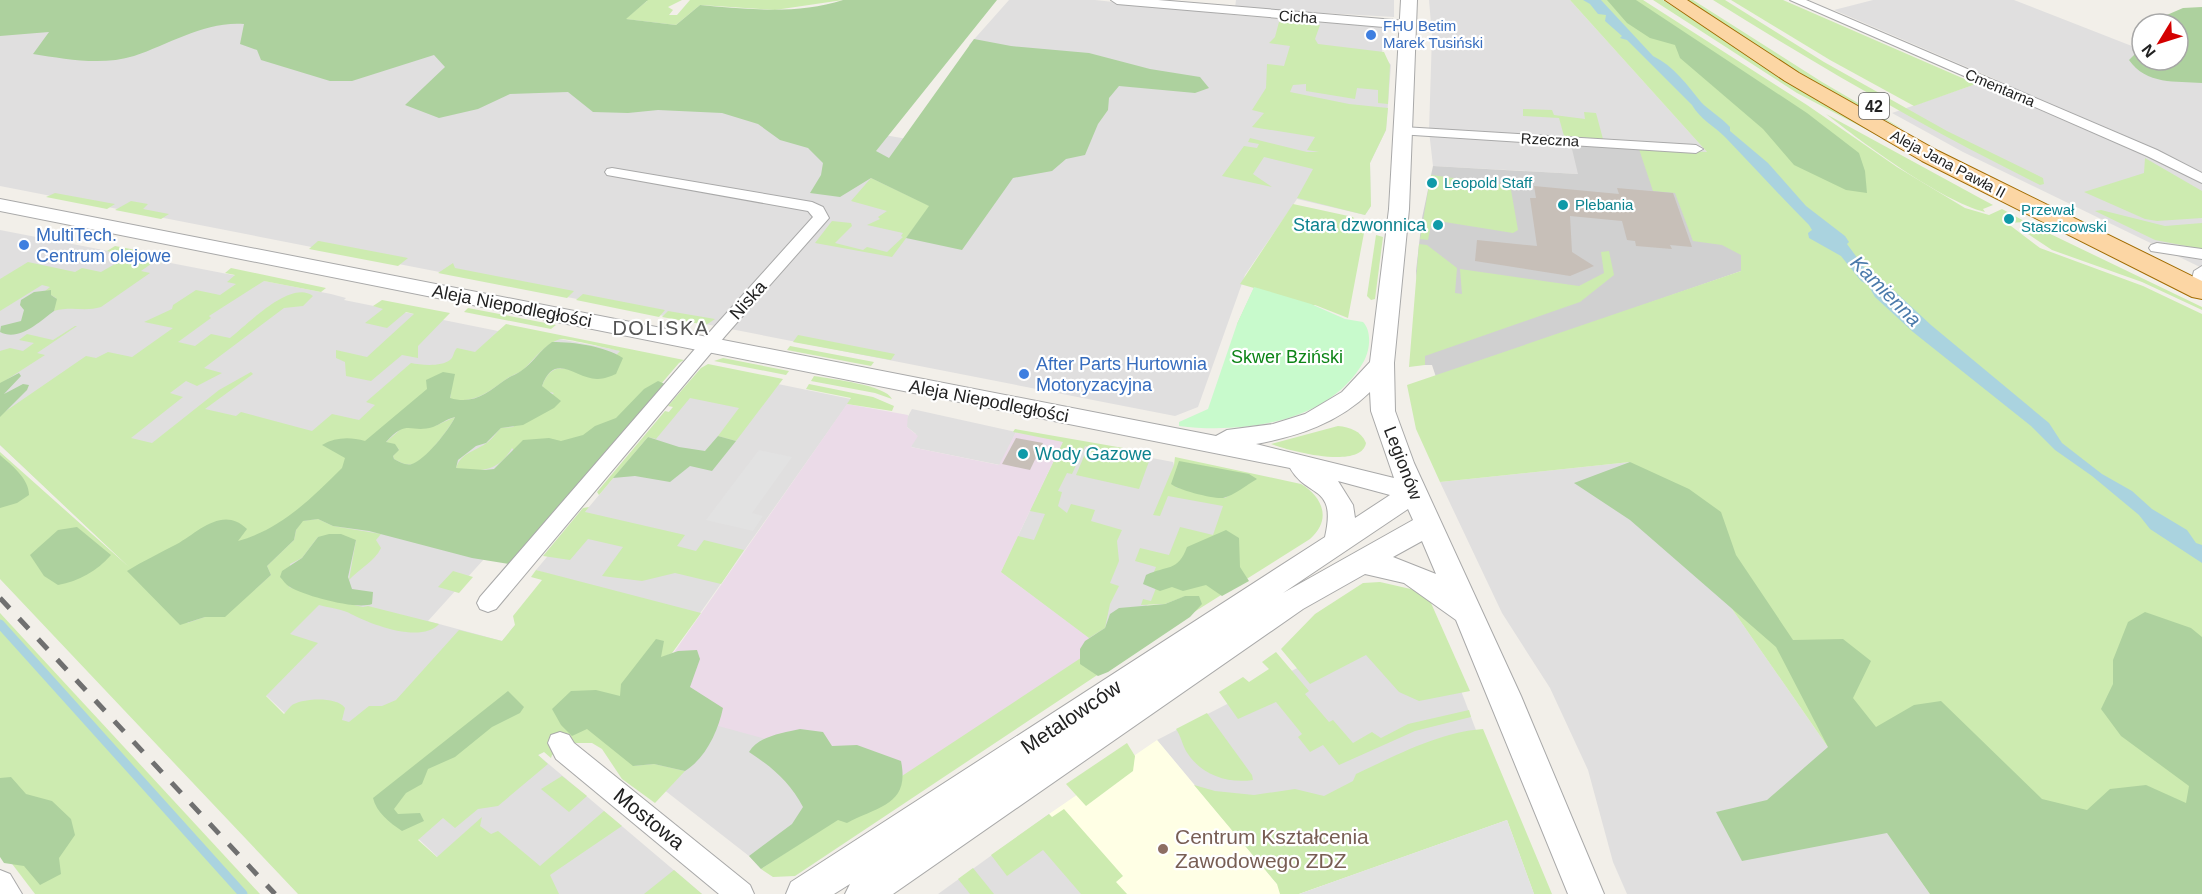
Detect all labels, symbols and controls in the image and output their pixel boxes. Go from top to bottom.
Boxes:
street label: Cicha [1278,7,1318,26]
north arrow [2130,12,2190,72]
place label: FHU Betim Marek Tusiński [1383,17,1483,51]
marker: FHU Betim Marek Tusiński [1364,28,1378,42]
text: N [2138,41,2159,61]
street label: Cmentarna [1963,65,2038,110]
road number: 42 [1859,93,1889,119]
street label: Aleja Jana Pawła II [1888,126,2009,201]
street label: Rzeczna [1520,129,1580,150]
place label: Leopold Staff [1444,174,1533,191]
marker: Leopold Staff [1425,176,1439,190]
place label: Plebania [1575,196,1634,213]
marker: Plebania [1556,198,1570,212]
place label: Przewał Staszicowski [2021,201,2107,235]
marker: Przewał Staszicowski [2002,212,2016,226]
place label: Stara dzwonnica [1293,215,1427,235]
marker: Stara dzwonnica [1431,218,1445,232]
place label: MultiTech. Centrum olejowe [36,225,171,266]
marker: MultiTech. Centrum olejowe [17,238,31,252]
water label: Kamienna [1846,251,1926,331]
street label: Niska [726,276,771,323]
street label: Aleja Niepodległości [431,281,593,331]
district label: DOLISKA [612,317,710,339]
park label: Skwer Bziński [1231,347,1343,367]
place label: After Parts Hurtownia Motoryzacyjna [1036,354,1208,395]
marker: After Parts Hurtownia Motoryzacyjna [1017,367,1031,381]
street label: Aleja Niepodległości [908,376,1070,426]
street label: Legionów [1380,423,1427,503]
place label: Wody Gazowe [1035,444,1152,464]
marker: Wody Gazowe [1016,447,1030,461]
street label: Metalowców [1016,674,1126,758]
street label: Mostowa [609,783,689,854]
place label: Centrum Kształcenia Zawodowego ZDZ [1175,825,1369,872]
marker: Centrum Kształcenia Zawodowego ZDZ [1156,842,1170,856]

